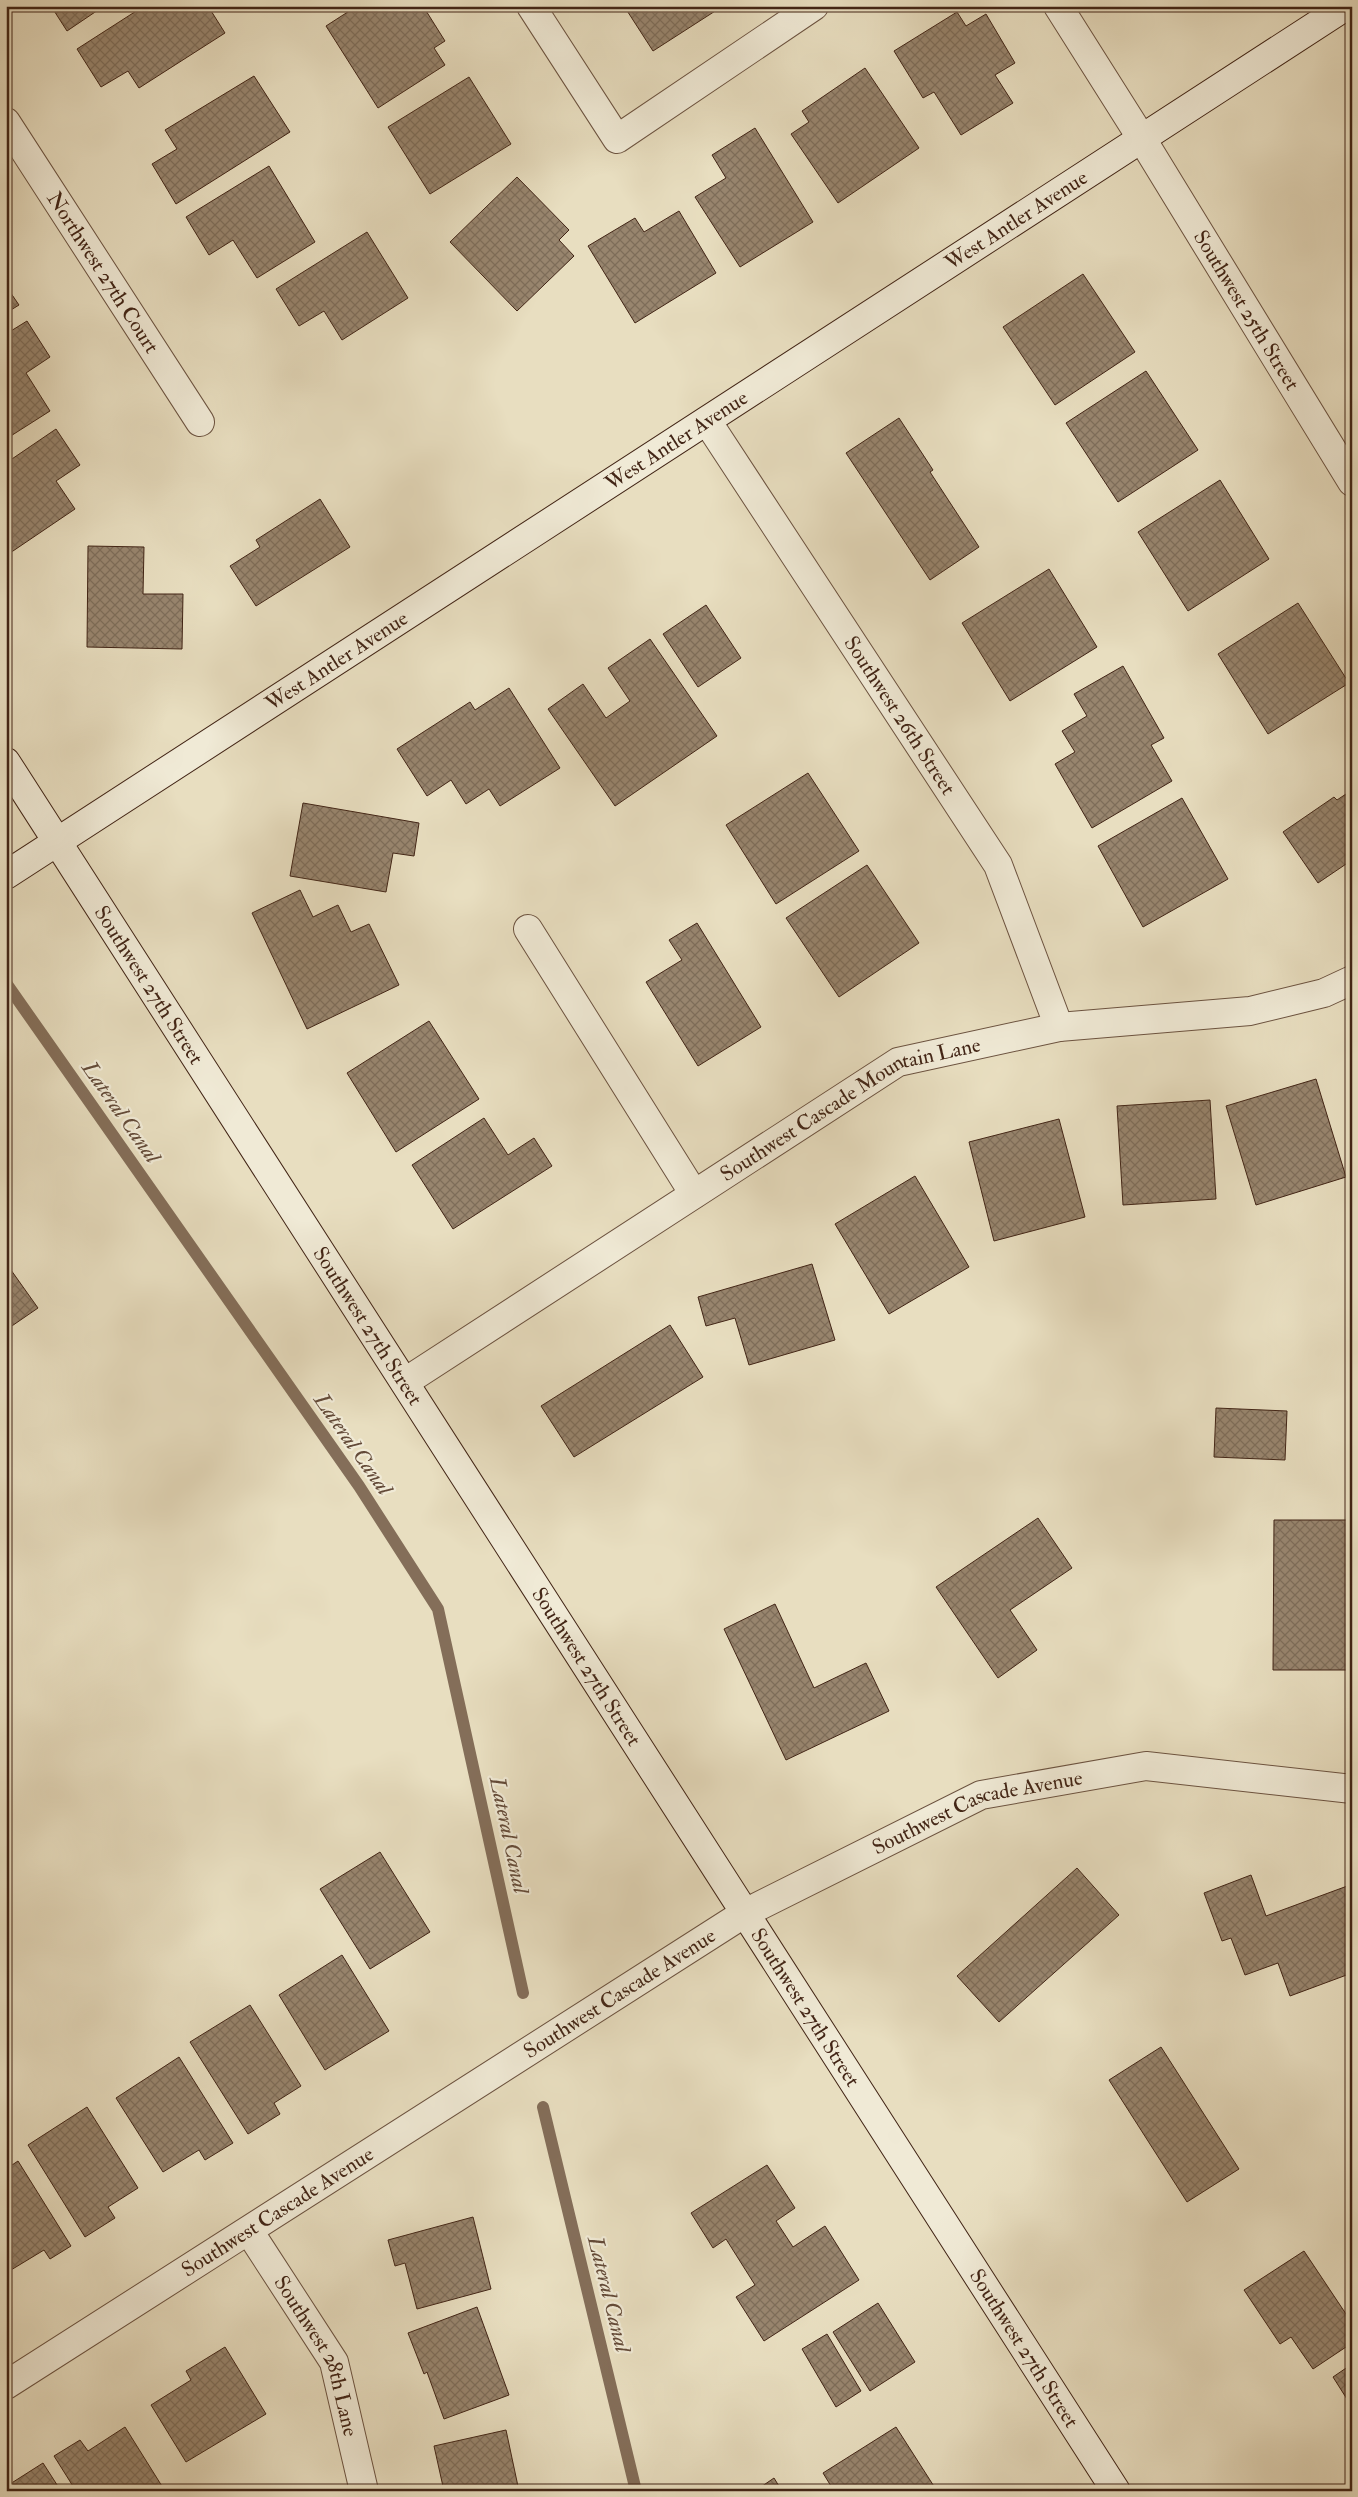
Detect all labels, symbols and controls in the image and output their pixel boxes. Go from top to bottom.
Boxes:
street label: West Antler Avenue [939,164,1093,277]
street label: Northwest 27th Court [41,186,166,358]
street label: Southwest 25th Street [1188,225,1306,395]
street label: West Antler Avenue [599,384,753,497]
street label: West Antler Avenue [259,604,413,717]
street label: Southwest 26th Street [838,631,962,800]
street label: Southwest 27th Street [88,901,210,1070]
street label: Southwest Cascade Mountain Lane [715,1031,983,1187]
water label: Lateral Canal [75,1055,167,1170]
street label: Southwest 27th Street [307,1241,429,1410]
water label: Lateral Canal [307,1387,399,1502]
street label: Southwest 27th Street [526,1582,648,1751]
street label: Southwest Cascade Avenue [867,1764,1085,1861]
water label: Lateral Canal [483,1773,535,1898]
street label: Southwest Cascade Avenue [518,1922,721,2064]
street label: Southwest 27th Street [745,1923,867,2092]
street label: Southwest Cascade Avenue [176,2140,379,2283]
water label: Lateral Canal [581,2232,637,2357]
street label: Southwest 27th Street [963,2264,1085,2433]
street label: Southwest 28th Lane [268,2270,364,2439]

